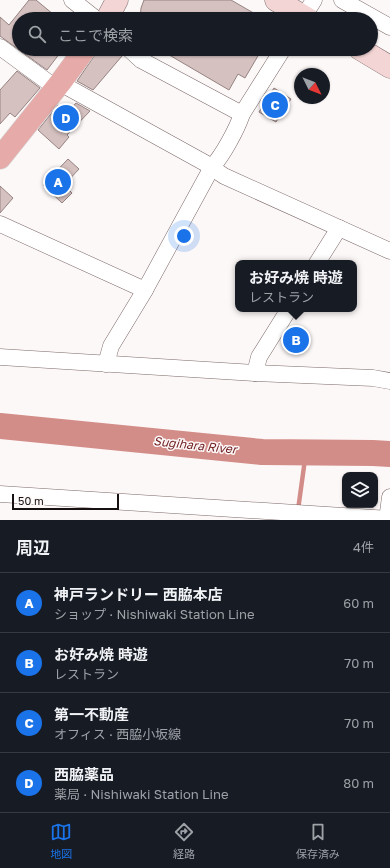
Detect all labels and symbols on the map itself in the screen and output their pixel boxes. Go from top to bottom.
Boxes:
north arrow [294,68,330,104]
pin: C [262,90,288,120]
pin: D [53,103,79,133]
pin: A [45,167,71,197]
your location [174,226,194,246]
pin: B [283,325,309,355]
water label: Sugihara River [153,433,240,457]
scale bar [12,492,119,511]

